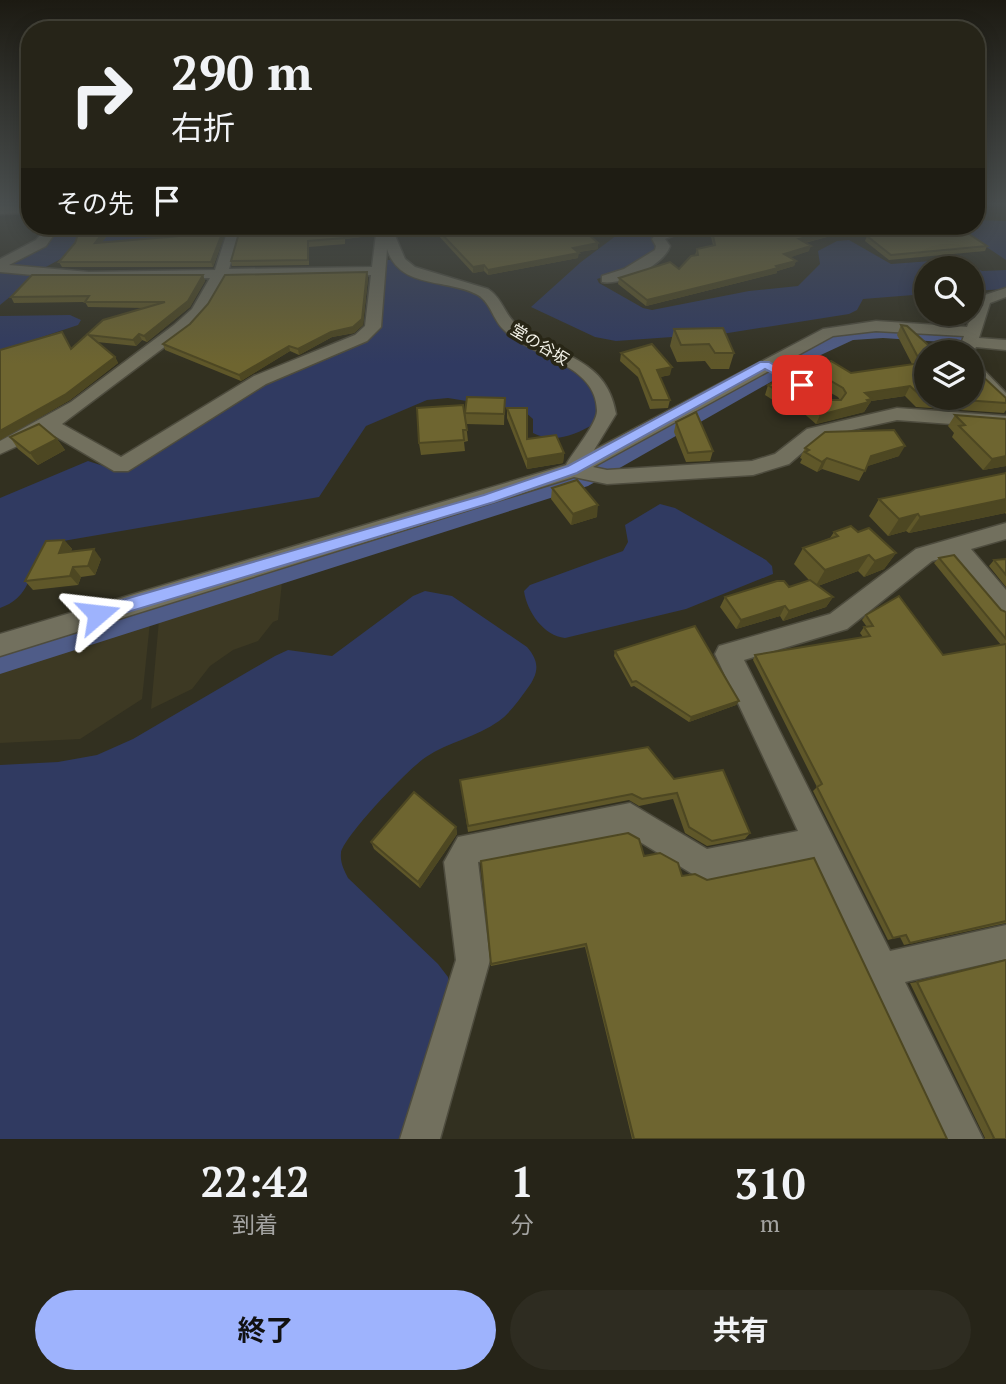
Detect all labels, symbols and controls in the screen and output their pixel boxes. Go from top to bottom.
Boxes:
text: 290 m [171,39,313,104]
icon: right [56,49,147,140]
text: 右折 [171,106,235,148]
icon: arrive [148,182,186,220]
text: その先 [56,186,134,220]
map controls [914,256,984,410]
button: search [914,256,984,326]
street label: 堂の谷坂 [507,318,573,370]
button: layers [914,340,984,410]
pin [772,355,832,415]
icon: arrive [783,366,821,404]
position arrow [61,577,135,651]
text: 22:42 [200,1153,310,1209]
text: 1 [510,1153,534,1209]
text: 310 [734,1155,806,1211]
text: m [760,1208,780,1239]
text: 到着 [232,1209,278,1240]
text: 分 [511,1209,534,1240]
button: 終了 [35,1290,496,1370]
button: 共有 [510,1290,971,1370]

